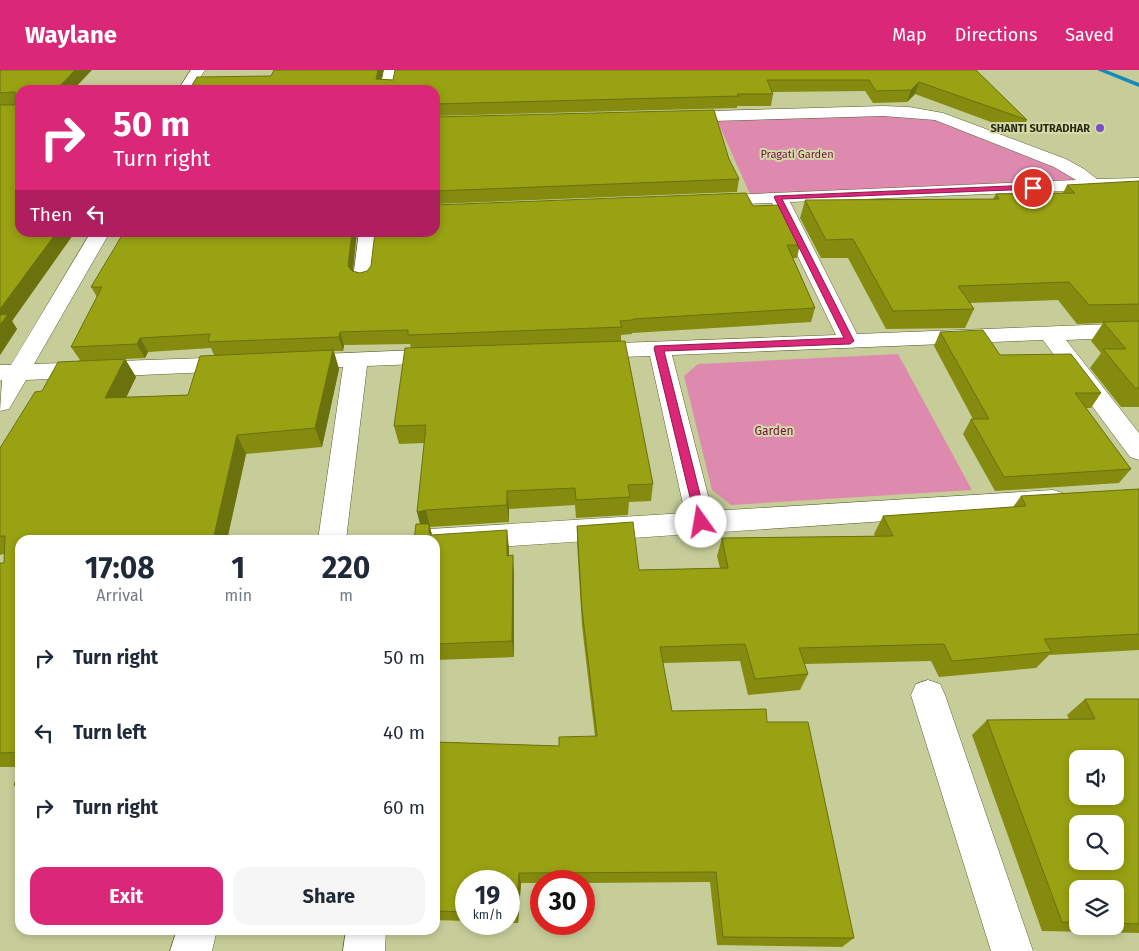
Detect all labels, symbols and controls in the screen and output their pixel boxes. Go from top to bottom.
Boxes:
text: Waylane [25,21,117,49]
text: Map [892,24,927,46]
text: Directions [955,24,1037,46]
text: Saved [1065,24,1114,46]
text: 50 m [113,103,190,145]
icon: right [30,105,95,170]
place label: SHANTI SUTRADHAR [990,122,1090,135]
marker: SHANTI SUTRADHAR [1094,122,1106,134]
text: Turn right [113,145,210,172]
park label: Pragati Garden [760,148,834,161]
pin [1012,167,1054,209]
icon: arrive [1019,174,1047,202]
icon: left [82,200,110,228]
text: Then [30,203,72,226]
park label: Garden [754,424,794,438]
position arrow [674,495,726,547]
text: 17:08 [85,550,155,586]
text: 1 [231,550,245,586]
text: 220 [322,550,370,586]
text: Arrival [96,586,143,605]
text: min [224,586,252,605]
text: m [339,586,353,605]
icon: right [30,644,58,672]
text: Turn right [73,646,158,669]
text: 50 m [384,646,425,669]
icon: left [30,719,58,747]
text: Turn left [73,721,147,744]
text: 40 m [383,721,425,744]
map controls [1069,750,1124,935]
button: sound [1069,750,1124,805]
icon: right [30,794,58,822]
text: Turn right [73,796,158,819]
text: 60 m [383,796,425,819]
button: search [1069,815,1124,870]
button: Exit [30,867,223,925]
button: Share [233,867,425,925]
speed limit sign: 30 [530,870,595,935]
button: layers [1069,880,1124,935]
text: 19 [475,881,500,911]
text: km/h [473,908,502,922]

